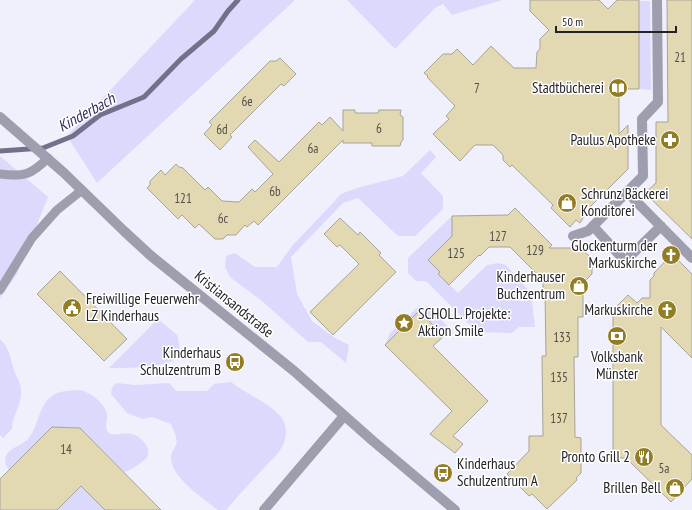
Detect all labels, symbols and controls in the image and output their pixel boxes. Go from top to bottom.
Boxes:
scale bar [556,8,676,34]
text: 50 m [562,14,583,29]
house number: 21 [674,49,686,66]
library icon: Stadtbücherei [607,77,629,99]
place label: Stadtbücherei [532,78,604,97]
house number: 7 [474,80,480,97]
water label: Kinderbach [54,88,119,136]
house number: 6e [241,93,253,110]
house number: 6 [376,120,382,137]
house number: 6d [216,121,228,138]
pharmacy icon: Paulus Apotheke [659,129,681,151]
place label: Paulus Apotheke [570,130,656,149]
house number: 6a [307,140,319,157]
house number: 6b [269,183,281,200]
place label: Schrunz Bäckerei Konditorei [581,184,669,220]
house number: 121 [174,190,192,207]
shop icon: Schrunz Bäckerei Konditorei [556,192,578,214]
house number: 6c [218,210,229,227]
house number: 127 [489,228,507,245]
place label: Glockenturm der Markuskirche [571,236,658,272]
house number: 129 [526,242,544,259]
church icon: Glockenturm der Markuskirche [660,244,682,266]
house number: 125 [447,245,465,262]
street label: Kristiansandstraße [191,266,278,341]
place label: Kinderhauser Buchzentrum [496,267,566,303]
shop icon: Kinderhauser Buchzentrum [568,275,590,297]
place label: Freiwillige Feuerwehr LZ Kinderhaus [86,289,200,325]
public building icon: Freiwillige Feuerwehr LZ Kinderhaus [61,297,83,319]
church icon: Markuskirche [656,299,678,321]
place label: Markuskirche [585,300,653,319]
place label: SCHOLL. Projekte: Aktion Smile [418,304,510,340]
place icon: SCHOLL. Projekte: Aktion Smile [393,312,415,334]
bank icon: Volksbank Münster [606,325,628,347]
house number: 133 [553,329,571,346]
place label: Kinderhaus Schulzentrum B [140,343,221,379]
place label: Volksbank Münster [590,347,643,383]
bus stop icon: Kinderhaus Schulzentrum B [224,351,246,373]
house number: 135 [550,369,568,386]
house number: 137 [550,410,568,427]
house number: 14 [60,441,72,458]
restaurant icon: Pronto Grill 2 [633,446,655,468]
place label: Pronto Grill 2 [561,447,630,466]
place label: Kinderhaus Schulzentrum A [457,454,539,490]
house number: 5a [658,460,670,477]
bus stop icon: Kinderhaus Schulzentrum A [432,462,454,484]
shop icon: Brillen Bell [664,477,686,499]
place label: Brillen Bell [603,478,661,497]

